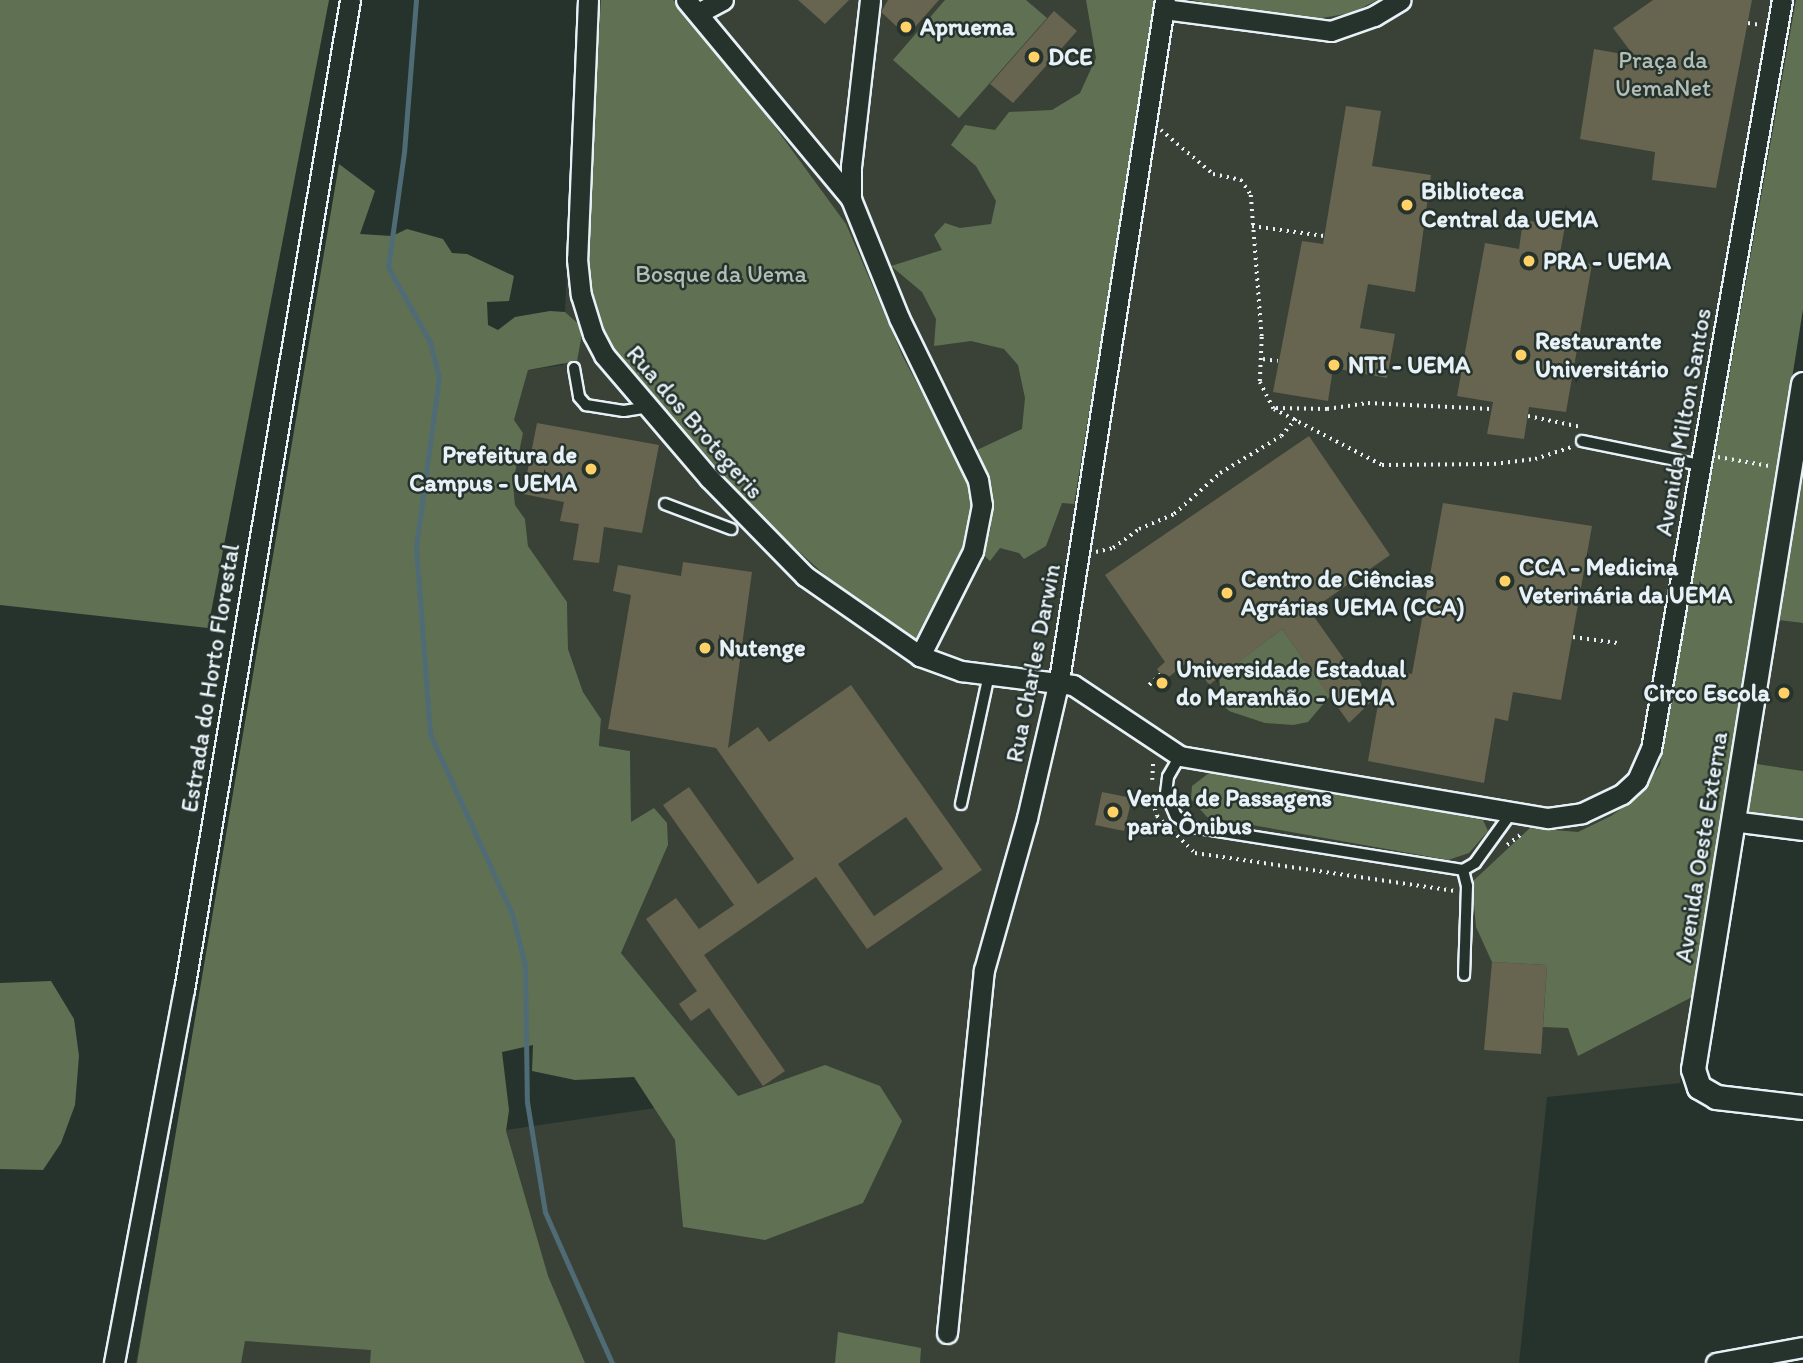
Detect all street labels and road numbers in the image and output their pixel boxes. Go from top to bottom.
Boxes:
street label: Avenida Milton Santos [1649,306,1717,538]
street label: Rua dos Brotegeris [620,339,770,505]
street label: Estrada do Horto Florestal [174,541,246,815]
street label: Rua Charles Darwin [999,561,1067,765]
street label: Avenida Oeste Externa [1669,730,1733,964]

